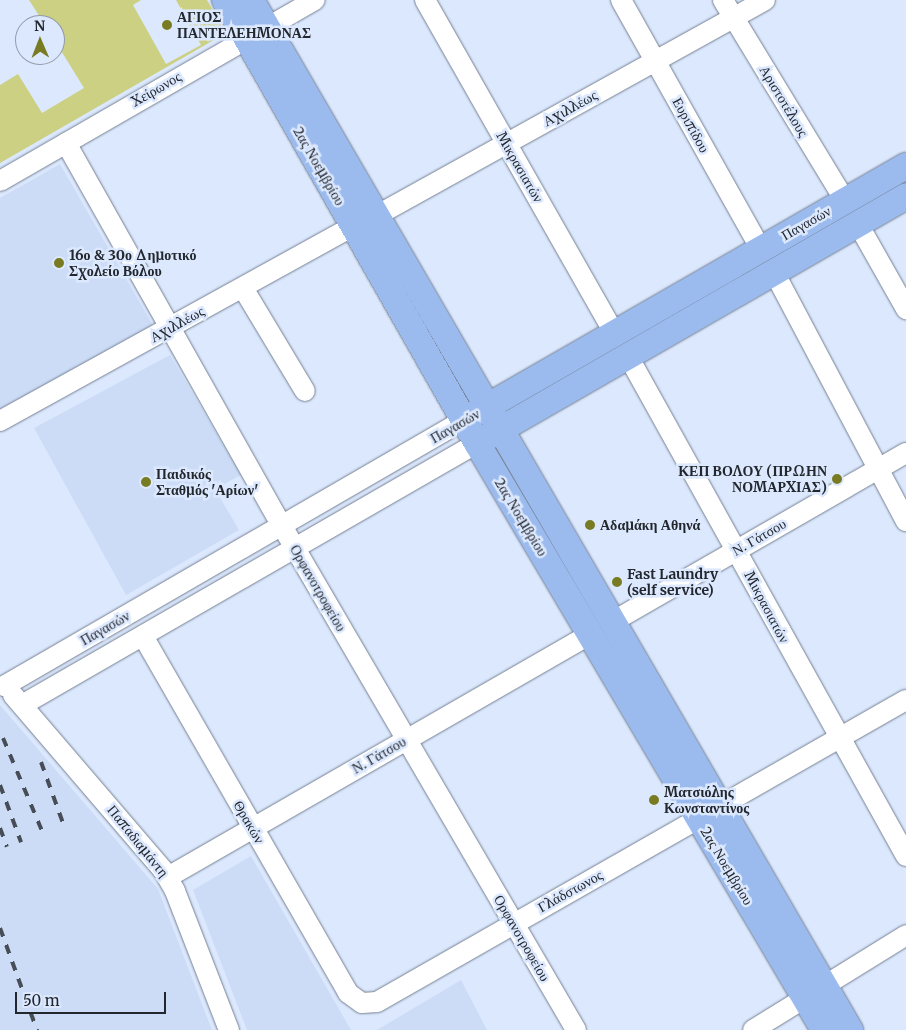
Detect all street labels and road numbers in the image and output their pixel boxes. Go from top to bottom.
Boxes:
street label: Αριστοτέλους [756,62,812,140]
street label: Χείρωνος [128,68,184,110]
street label: Αχιλλέως [540,86,600,130]
street label: Ευριπίδου [669,95,713,155]
street label: 2ας Νοεμβρίου [290,124,348,208]
street label: Μικρασιατών [493,129,547,205]
street label: Παγασών [778,202,834,244]
street label: Αχιλλέως [147,302,207,346]
street label: Παγασών [427,405,483,447]
street label: 2ας Νοεμβρίου [491,475,551,559]
street label: Ν. Γάτσου [729,515,789,559]
street label: Ορφανοτροφείου [286,542,350,634]
street label: Μικρασιατών [741,568,793,646]
street label: Παγασών [77,607,133,649]
street label: Ν. Γάτσου [349,733,409,777]
street label: Θρακών [230,797,268,847]
street label: Παπαδιαμάντη [104,802,172,880]
street label: 2ας Νοεμβρίου [697,824,757,908]
street label: Γλάδστωνος [535,866,605,916]
street label: Ορφανοτροφείου [490,892,554,984]

